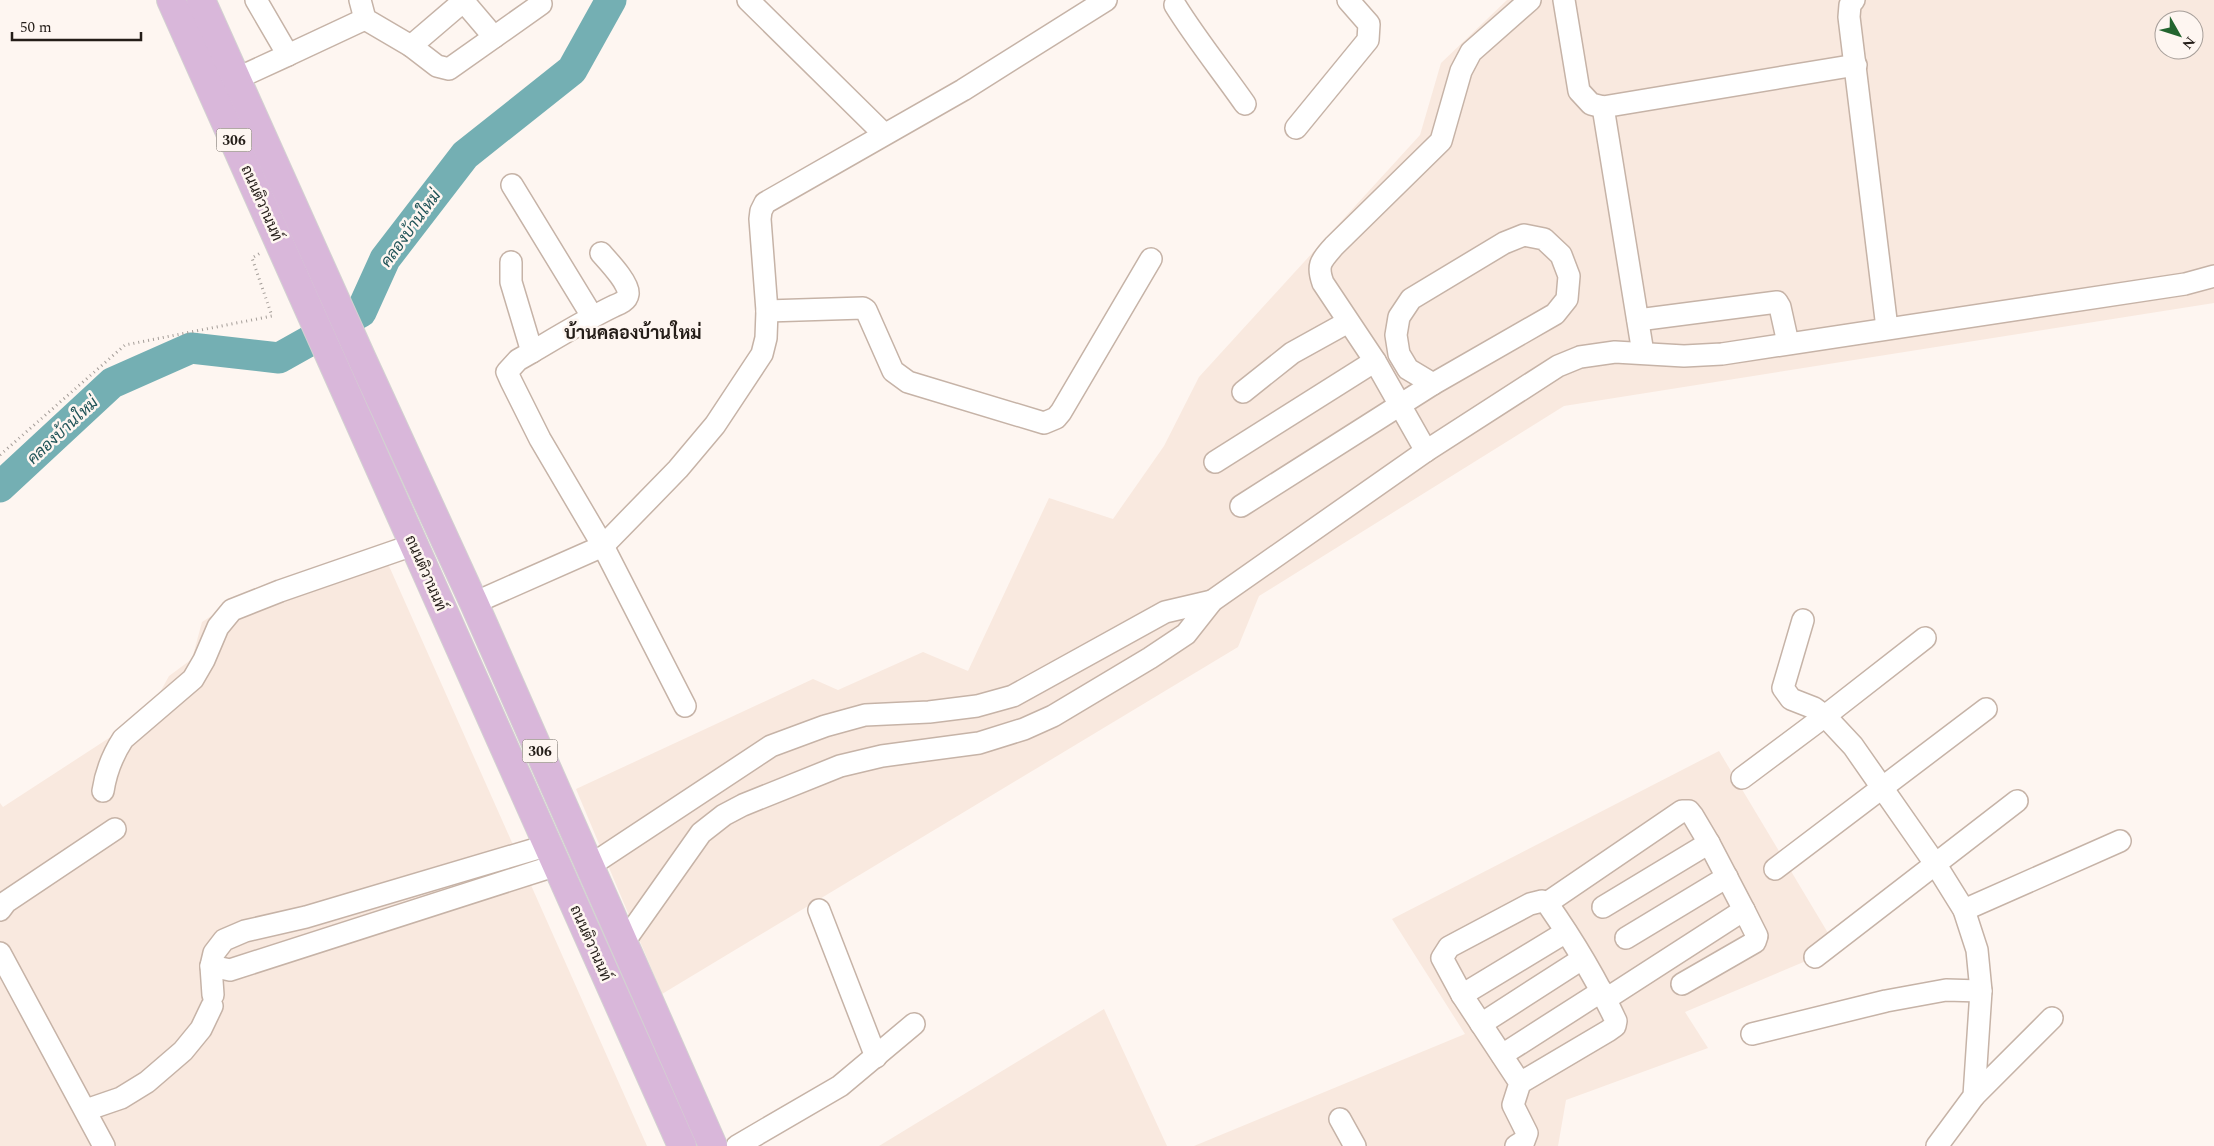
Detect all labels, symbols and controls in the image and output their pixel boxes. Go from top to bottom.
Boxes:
scale bar [12,10,141,42]
north arrow [2154,10,2204,60]
text: 50 m [20,16,52,39]
text: N [2177,32,2200,54]
road number: 306 [216,128,252,152]
street label: ถนนติวานนท์ [235,162,288,245]
water label: คลองบ้านใหม่ [375,184,448,272]
district label: บ้านคลองบ้านใหม่ [564,320,702,347]
water label: คลองบ้านใหม่ [22,391,105,470]
street label: ถนนติวานนท์ [399,532,452,615]
road number: 306 [522,739,558,762]
street label: ถนนติวานนท์ [564,902,617,985]

